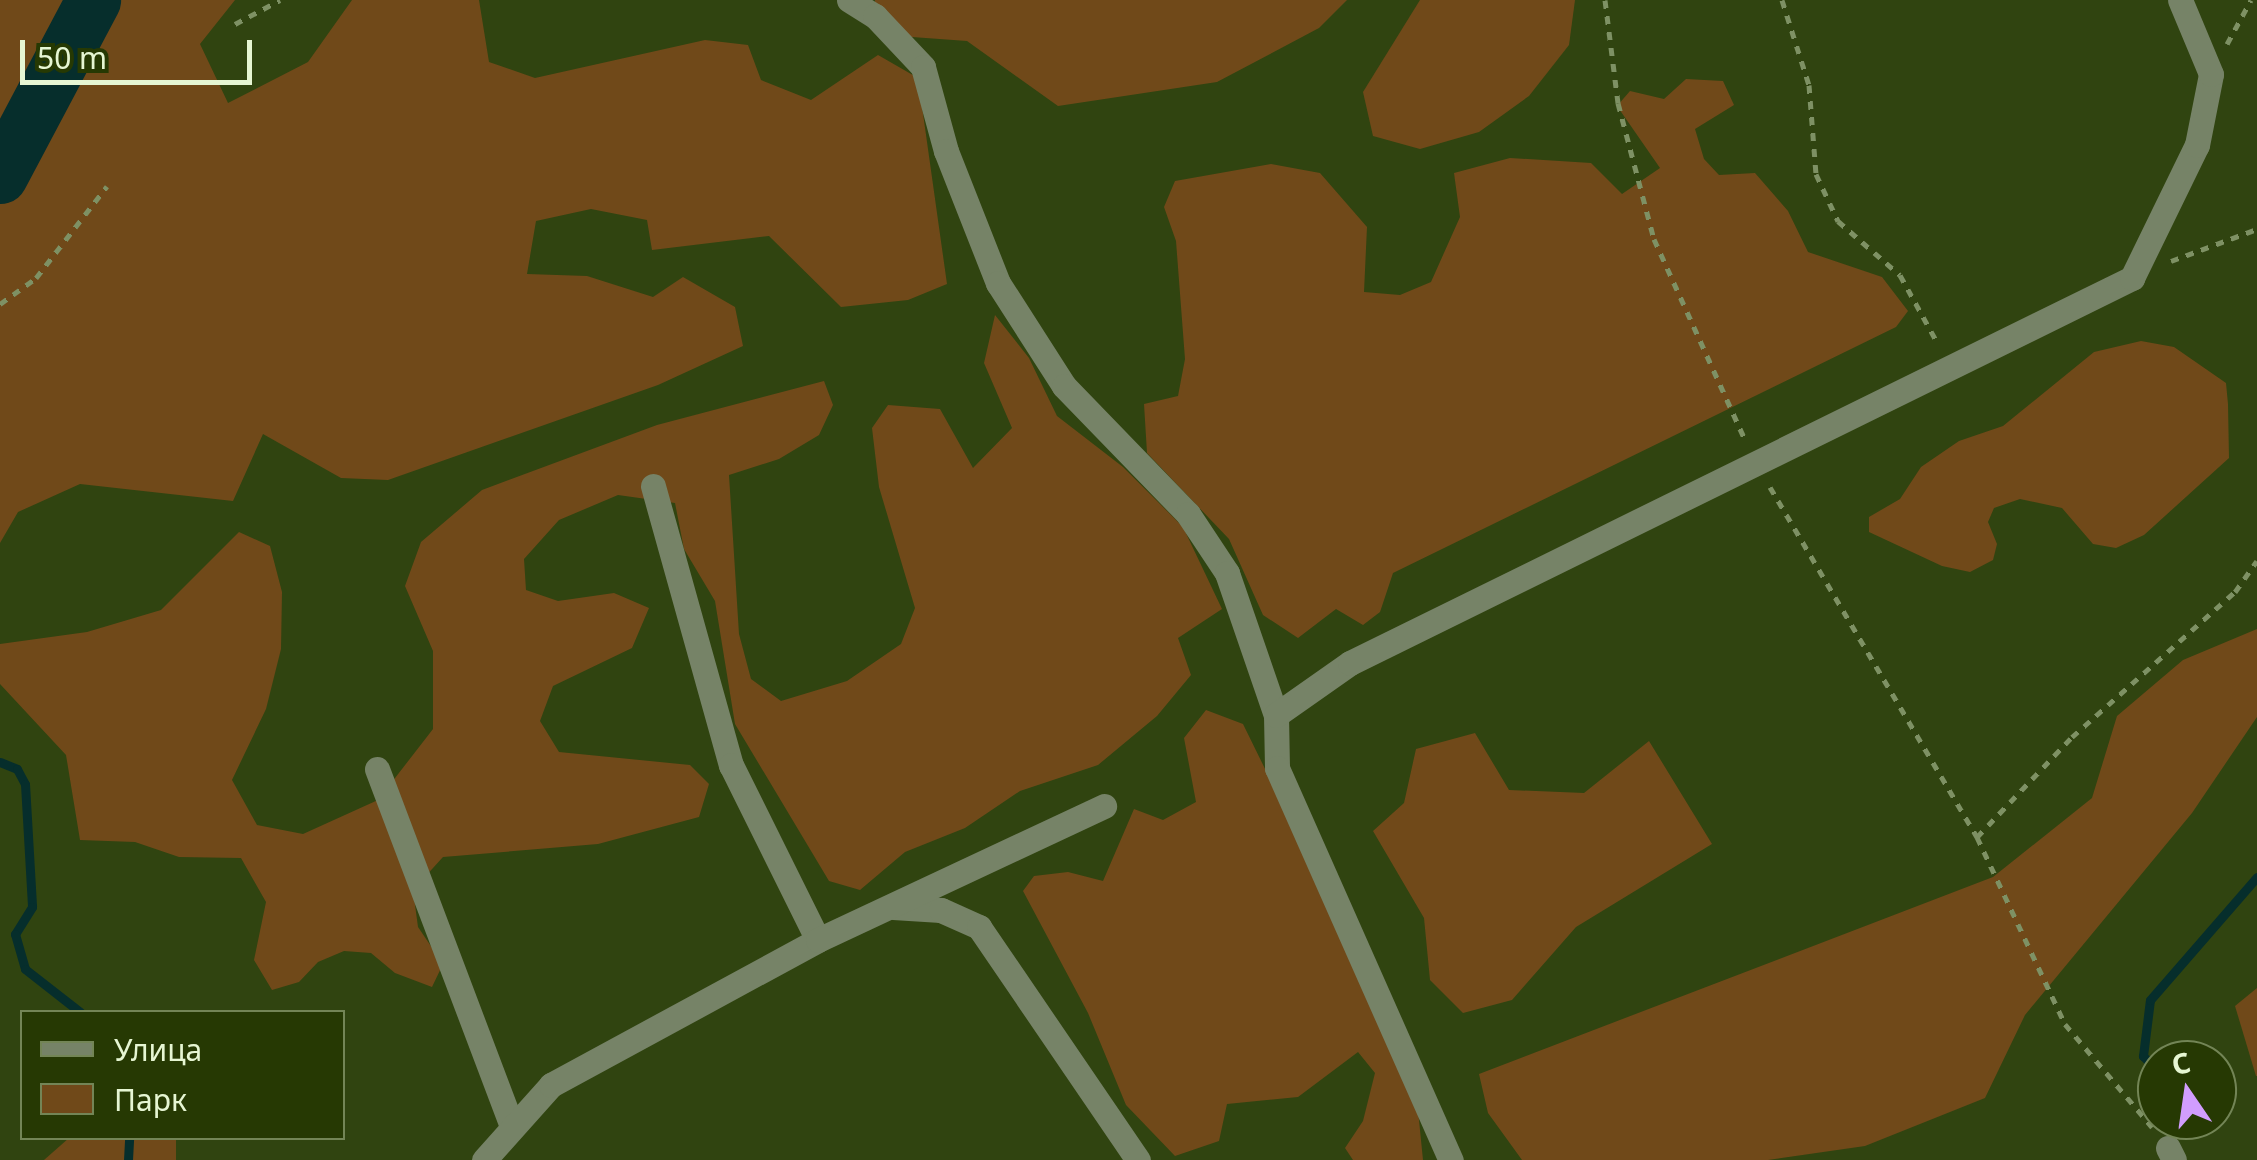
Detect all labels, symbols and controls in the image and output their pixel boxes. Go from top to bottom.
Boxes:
scale bar [25,20,258,82]
text: 50 m [37,37,107,78]
legend [20,1010,345,1140]
text: Улица [114,1029,202,1070]
north arrow [2137,1040,2237,1140]
text: С [2168,1042,2194,1083]
text: Парк [114,1079,187,1120]

